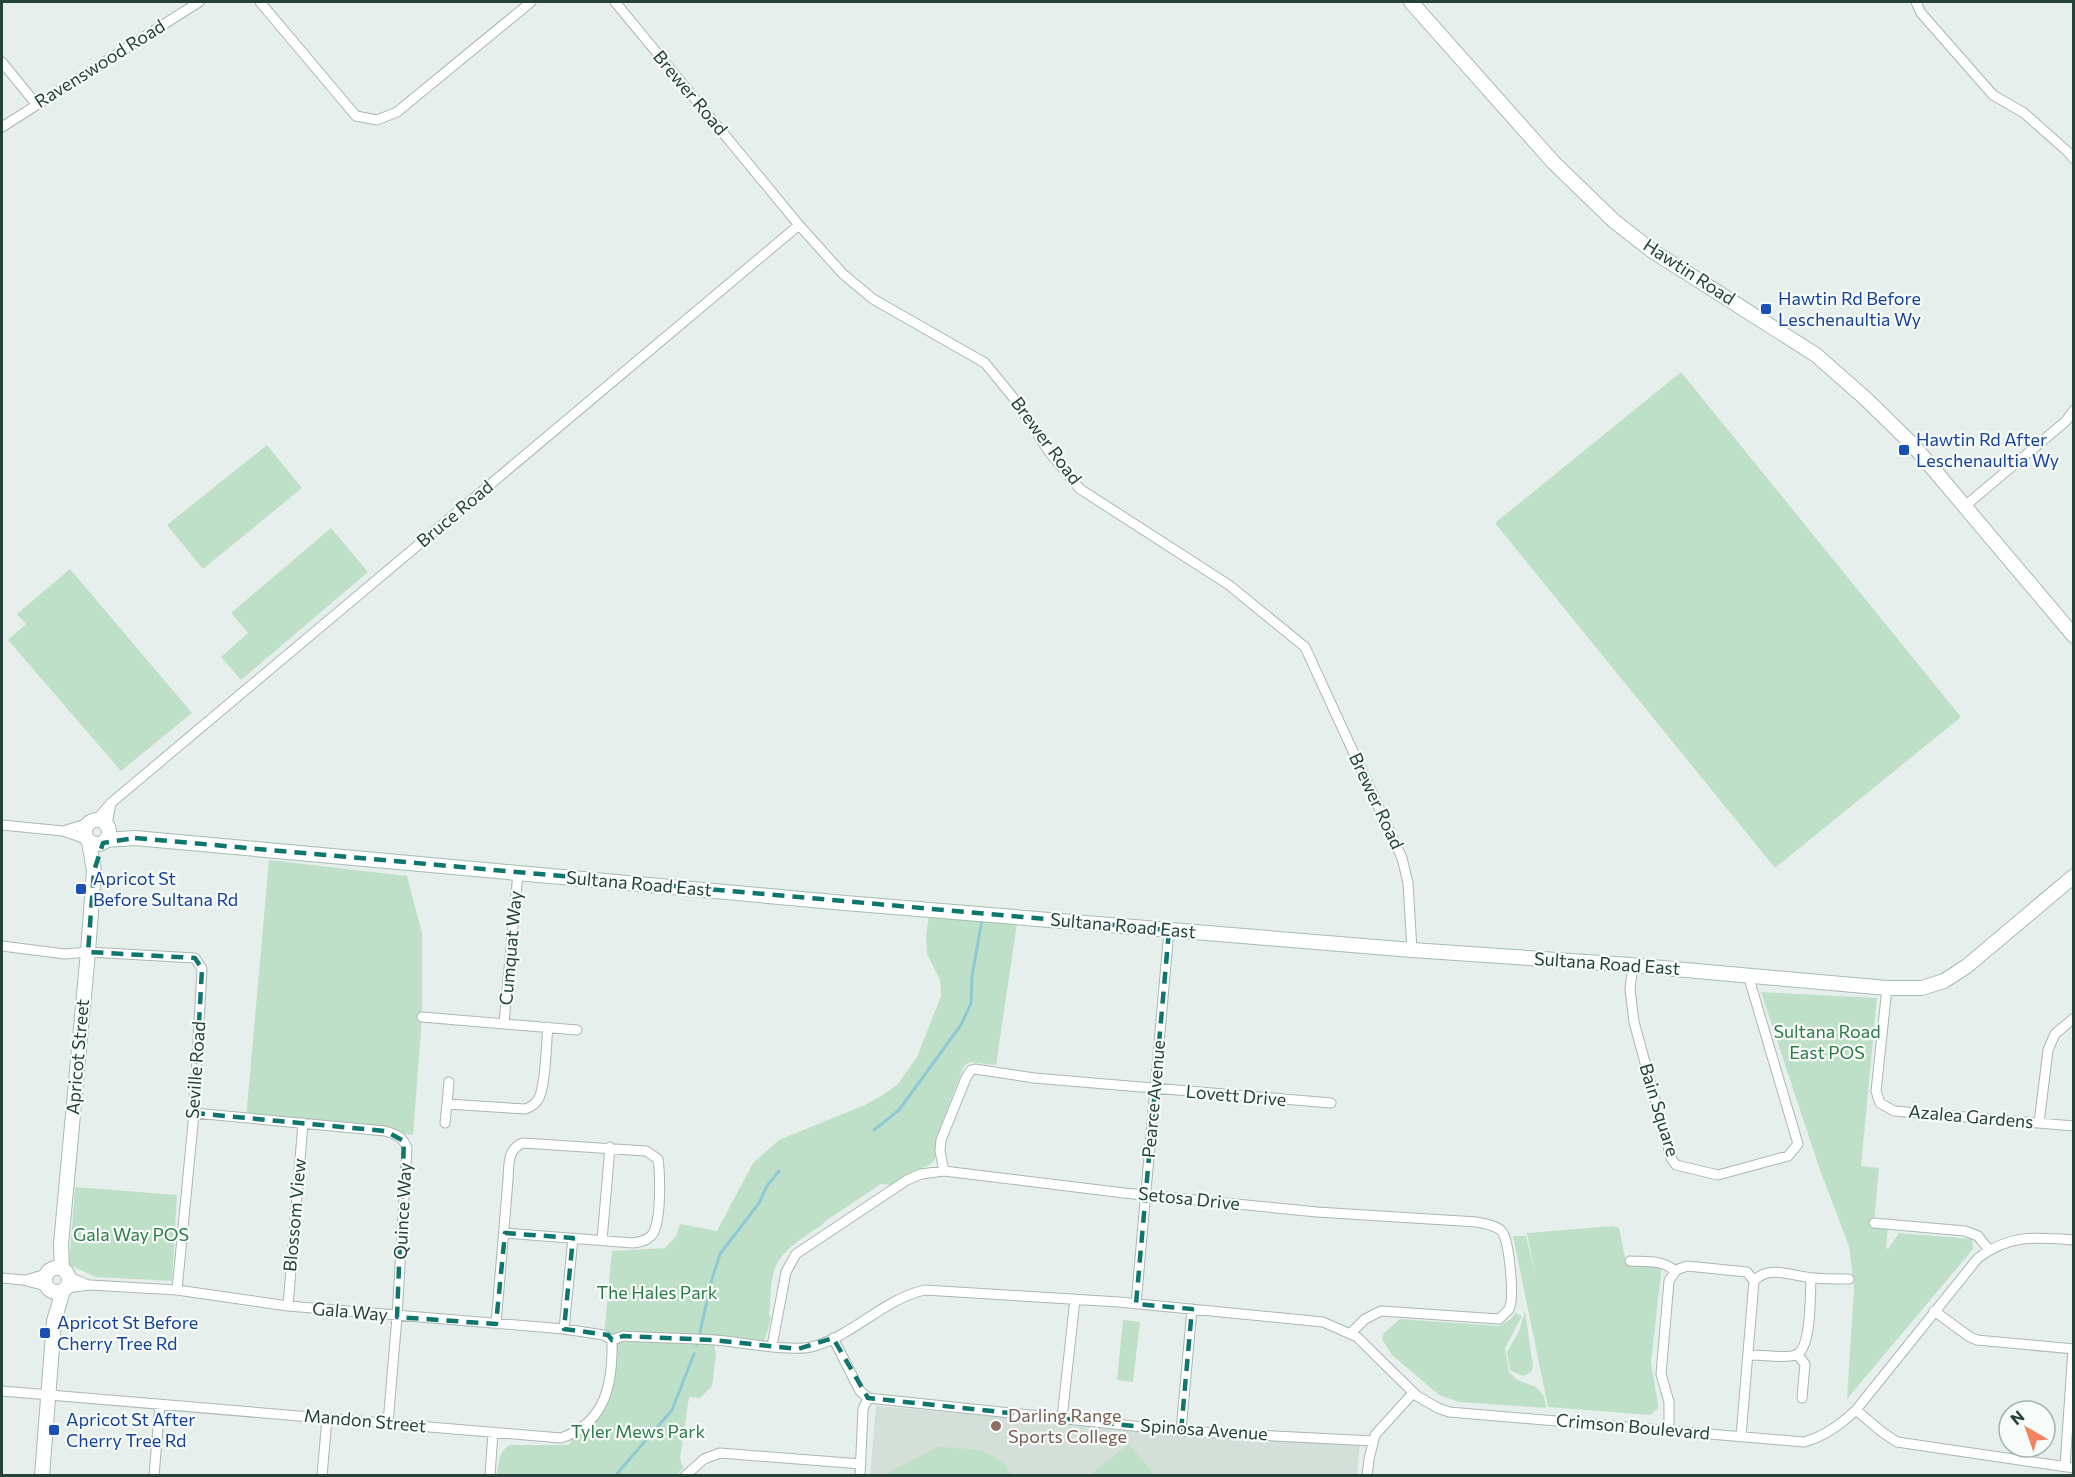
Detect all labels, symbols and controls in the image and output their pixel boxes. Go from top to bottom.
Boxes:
street label: Ravenswood Road [30,14,169,112]
street label: Brewer Road [649,45,733,139]
street label: Hawtin Road [1640,233,1740,309]
place label: Hawtin Rd Before Leschenaultia Wy [1778,287,1921,330]
marker: Hawtin Rd Before Leschenaultia Wy [1759,302,1773,316]
street label: Brewer Road [1007,392,1087,489]
place label: Hawtin Rd After Leschenaultia Wy [1916,428,2059,471]
marker: Hawtin Rd After Leschenaultia Wy [1897,443,1911,457]
street label: Bruce Road [412,475,497,551]
street label: Brewer Road [1345,749,1409,852]
street label: Sultana Road East [565,866,713,900]
place label: Apricot St Before Sultana Rd [93,867,238,910]
marker: Apricot St Before Sultana Rd [74,882,88,896]
street label: Cumquat Way [494,890,526,1006]
street label: Sultana Road East [1049,908,1197,942]
street label: Sultana Road East [1533,947,1681,979]
street label: Apricot Street [61,998,93,1116]
street label: Seville Road [181,1020,209,1119]
park label: Sultana Road East POS [1773,1020,1881,1063]
street label: Pearce Avenue [1137,1039,1169,1159]
street label: Bain Square [1635,1060,1685,1159]
street label: Lovett Drive [1185,1080,1287,1110]
street label: Azalea Gardens [1908,1100,2035,1132]
street label: Blossom View [278,1157,310,1272]
street label: Quince Way [388,1162,416,1260]
street label: Setosa Drive [1137,1182,1241,1214]
park label: Gala Way POS [73,1223,189,1245]
park label: The Hales Park [596,1281,718,1303]
street label: Gala Way [311,1297,389,1325]
place label: Apricot St Before Cherry Tree Rd [57,1311,198,1354]
marker: Apricot St Before Cherry Tree Rd [38,1326,52,1340]
north arrow [1997,1399,2057,1459]
street label: Mandon Street [303,1404,427,1436]
place label: Darling Range Sports College [1008,1404,1127,1447]
text: N [2006,1406,2028,1428]
place label: Apricot St After Cherry Tree Rd [66,1408,196,1451]
street label: Crimson Boulevard [1555,1408,1711,1444]
street label: Spinosa Avenue [1140,1414,1269,1444]
marker: Darling Range Sports College [989,1419,1003,1433]
park label: Tyler Mews Park [571,1420,705,1442]
marker: Apricot St After Cherry Tree Rd [47,1423,61,1437]

